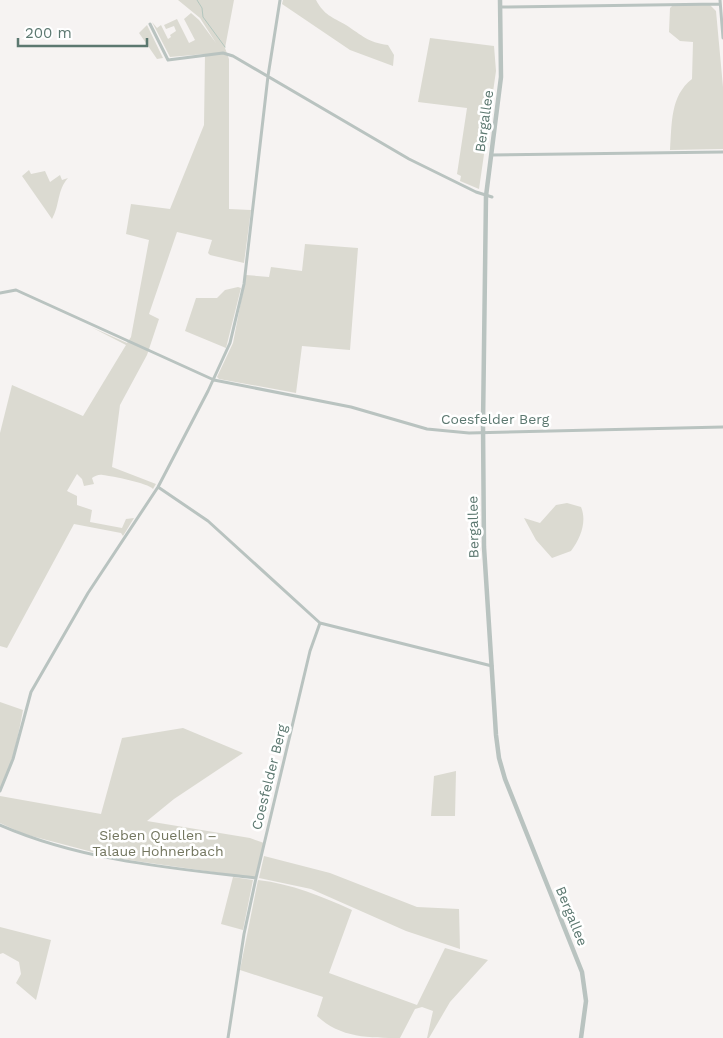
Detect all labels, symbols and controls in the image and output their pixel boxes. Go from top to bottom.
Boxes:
scale bar [18,15,146,47]
text: 200 m [25,24,72,42]
street label: Bergallee [472,89,496,153]
street label: Coesfelder Berg [441,411,550,427]
street label: Bergallee [464,496,482,558]
street label: Coesfelder Berg [248,722,290,831]
park label: Sieben Quellen – Talaue Hohnerbach [92,827,224,859]
street label: Bergallee [553,884,591,948]

